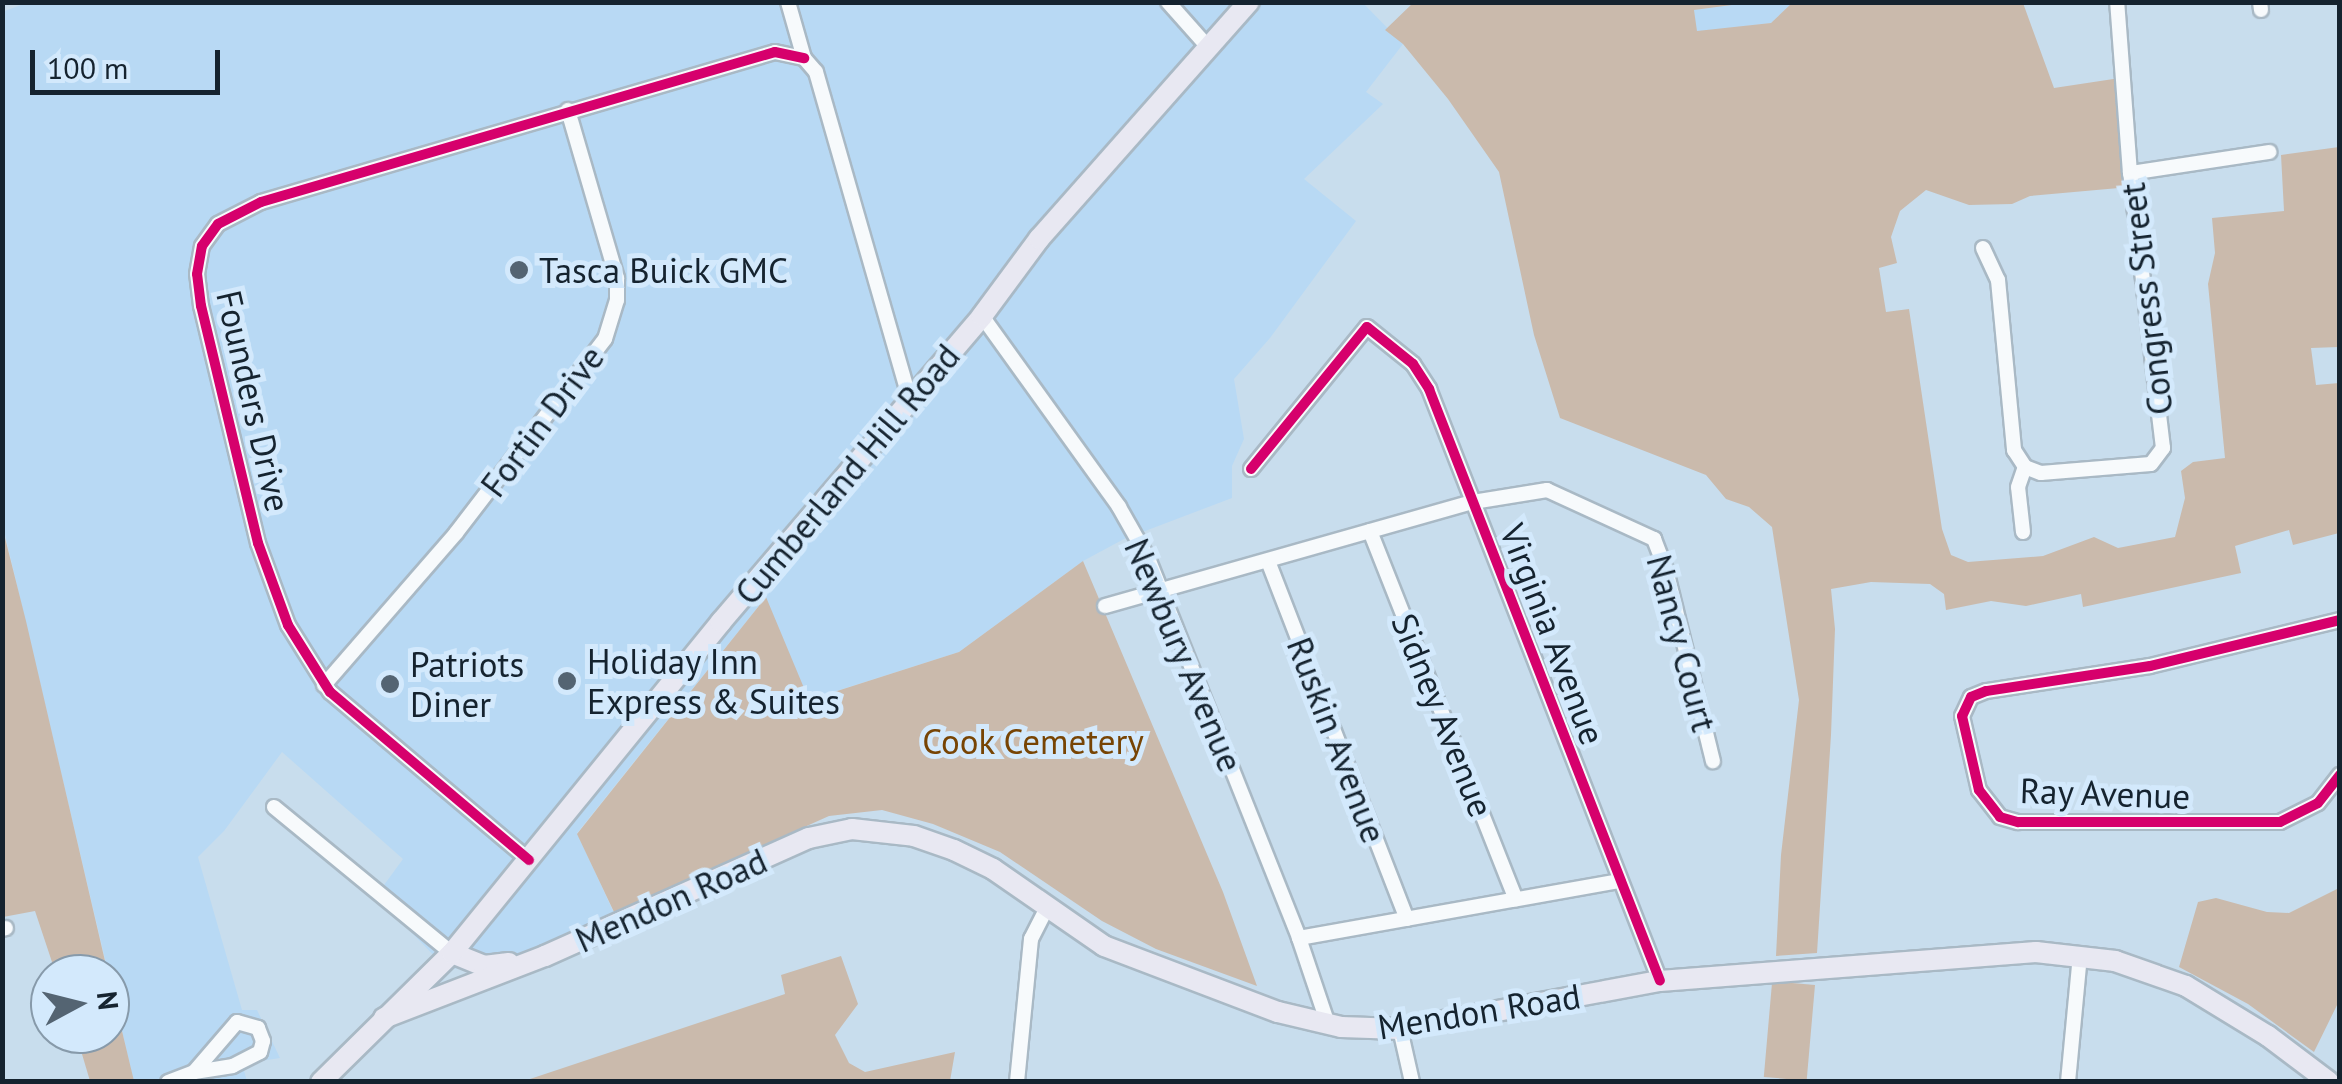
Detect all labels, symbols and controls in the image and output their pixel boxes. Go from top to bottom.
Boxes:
scale bar [35,30,225,92]
text: 100 m [47,48,128,87]
street label: Congress Street [2111,181,2181,417]
place label: Tasca Buick GMC [539,249,789,291]
marker: Tasca Buick GMC [508,259,530,281]
street label: Founders Drive [208,286,300,516]
street label: Cumberland Hill Road [726,335,968,613]
street label: Fortin Drive [472,337,612,505]
street label: Virginia Avenue [1491,517,1615,751]
street label: Newbury Avenue [1116,531,1252,779]
street label: Nancy Court [1638,550,1726,736]
street label: Sidney Avenue [1383,606,1503,824]
street label: Ruskin Avenue [1278,631,1396,849]
place label: Holiday Inn Express & Suites [587,640,840,722]
place label: Patriots Diner [410,643,524,725]
marker: Holiday Inn Express & Suites [556,670,578,692]
marker: Patriots Diner [379,673,401,695]
park label: Cook Cemetery [922,720,1144,762]
street label: Ray Avenue [2018,769,2192,817]
street label: Mendon Road [569,839,773,961]
north arrow [30,954,130,1054]
street label: Mendon Road [1375,974,1583,1048]
text: N [89,989,128,1012]

